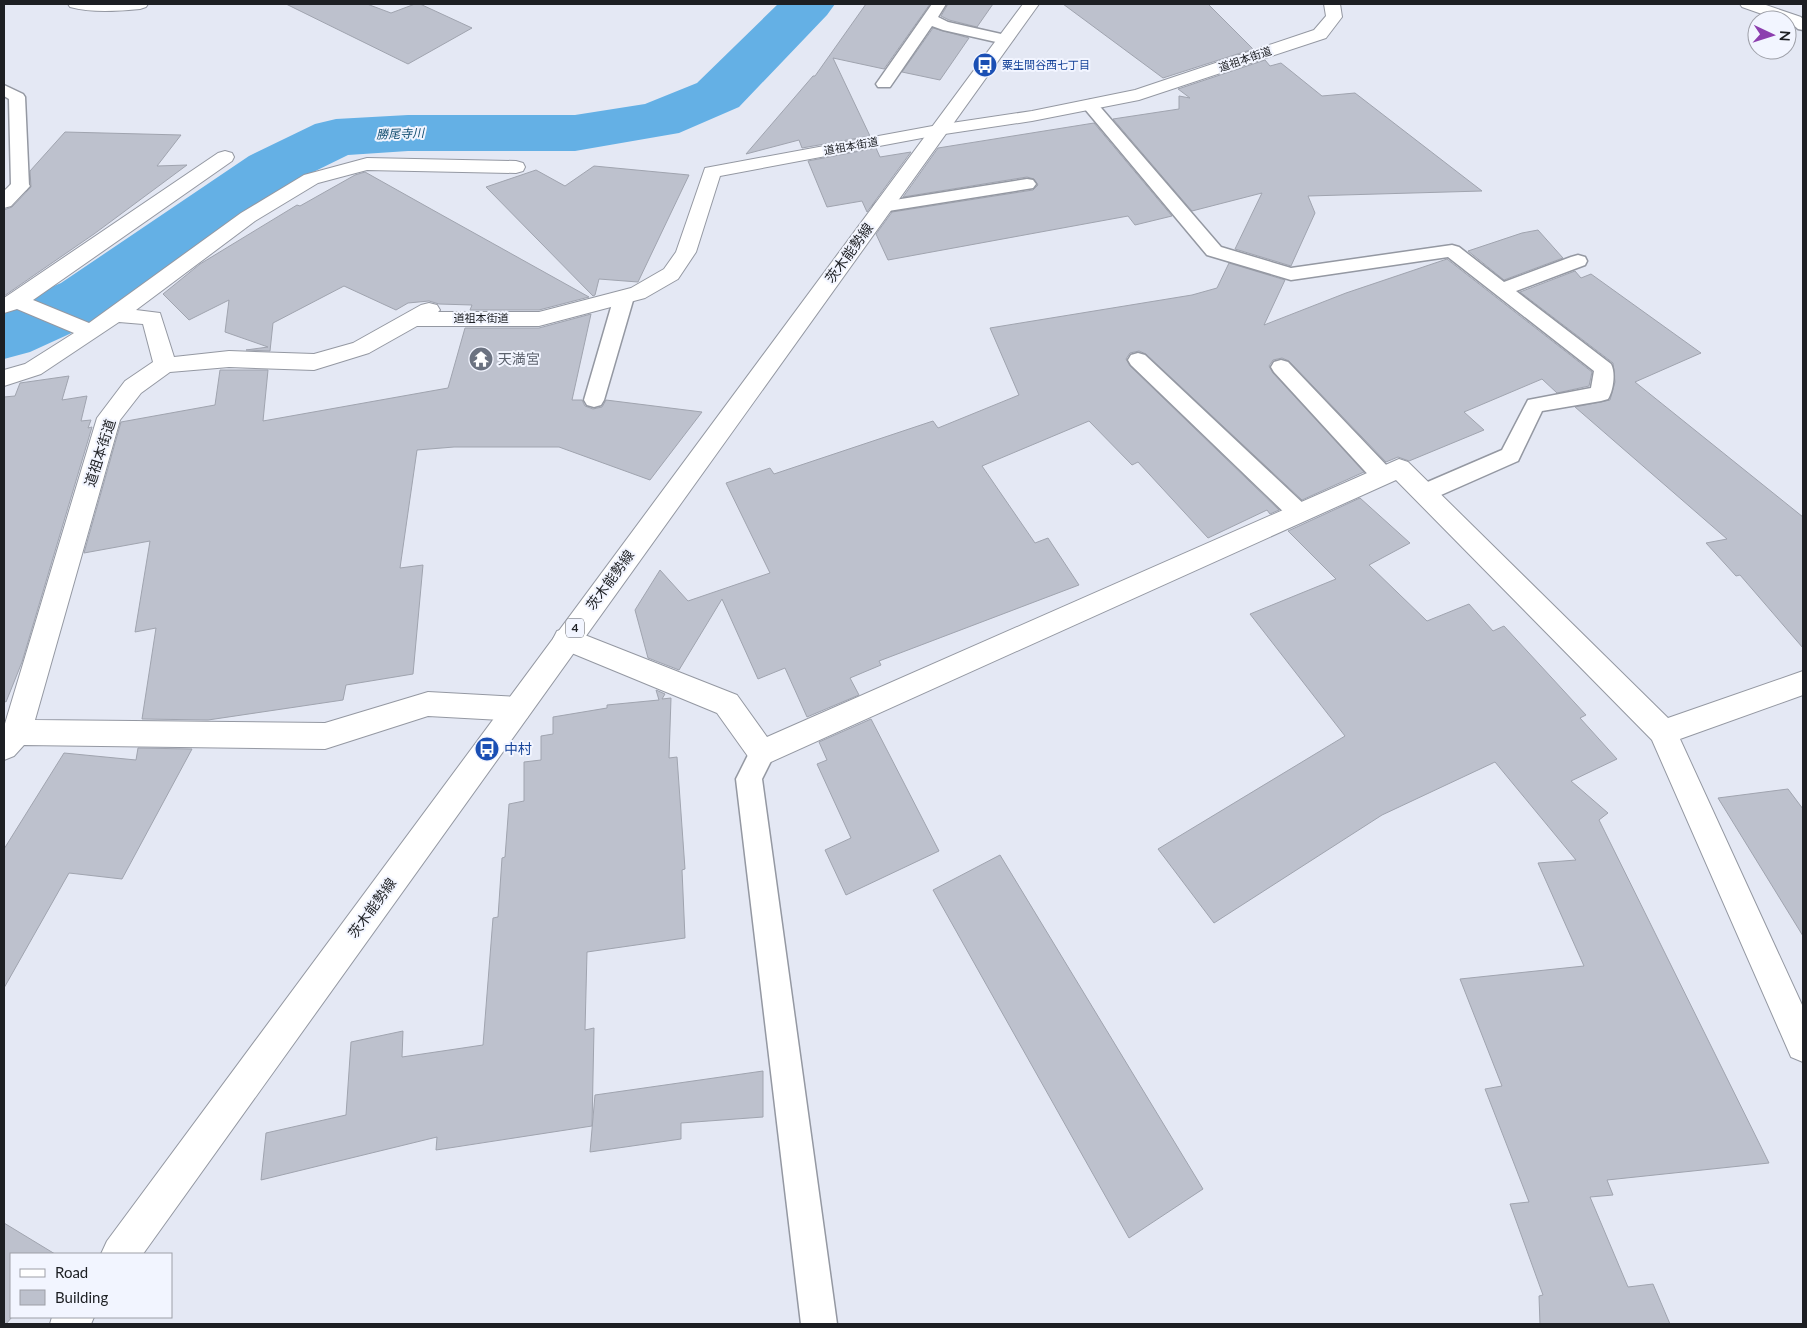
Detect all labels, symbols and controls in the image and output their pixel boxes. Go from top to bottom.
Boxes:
north arrow [1747,10,1797,60]
text: N [1777,30,1794,42]
street label: 道祖本街道 [1217,43,1273,74]
bus stop icon: 粟生間谷西七丁目 [972,52,998,78]
place label: 粟生間谷西七丁目 [1002,58,1090,71]
water label: 勝尾寺川 [376,125,426,142]
street label: 道祖本街道 [823,134,879,157]
street label: 茨木能勢線 [821,219,876,286]
street label: 道祖本街道 [454,311,509,324]
temple icon: 天満宮 [468,346,494,372]
place label: 天満宮 [498,350,540,367]
street label: 道祖本街道 [81,417,118,489]
street label: 茨木能勢線 [582,546,637,613]
road number: 4 [566,618,584,638]
bus stop icon: 中村 [474,736,500,762]
place label: 中村 [504,740,532,757]
street label: 茨木能勢線 [344,874,399,941]
legend [10,1253,172,1318]
text: Road [55,1263,88,1281]
text: Building [55,1288,108,1306]

